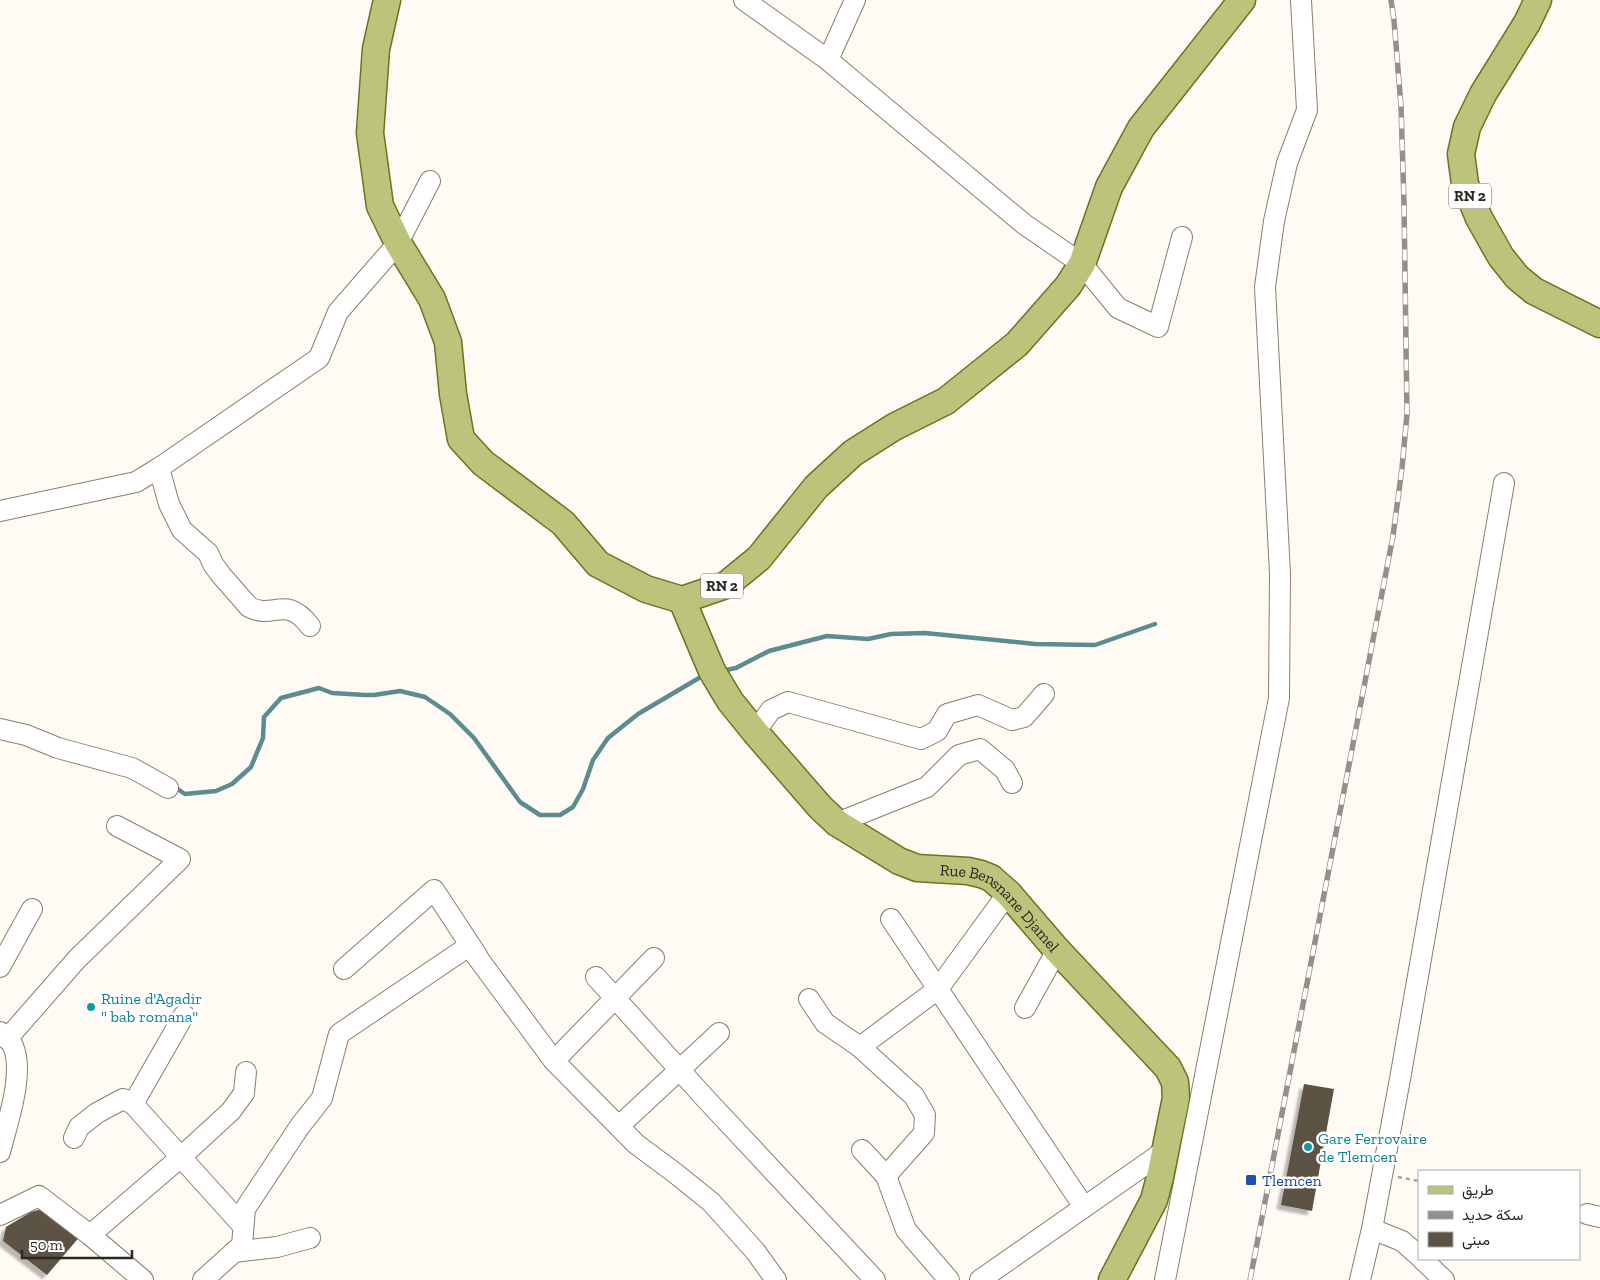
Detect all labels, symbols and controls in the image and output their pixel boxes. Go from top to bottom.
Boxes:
road number: RN 2 [1449,184,1491,208]
road number: RN 2 [701,574,743,598]
street label: Rue Bensnane Djamel [939,860,1063,956]
place label: Ruine d'Agadir " bab romana" [101,989,202,1026]
marker: Ruine d'Agadir " bab romana" [85,1001,97,1013]
place label: Gare Ferrovaire de Tlemcen [1318,1129,1427,1166]
marker: Gare Ferrovaire de Tlemcen [1302,1141,1314,1153]
legend [1418,1170,1580,1260]
place label: Tlemcen [1262,1171,1322,1190]
marker: Tlemcen [1244,1173,1258,1187]
text: طريق [1462,1181,1494,1200]
text: سكة حديد [1462,1206,1524,1224]
scale bar [22,1228,132,1260]
text: مبنى [1462,1231,1490,1250]
text: 50 m [30,1236,63,1254]

